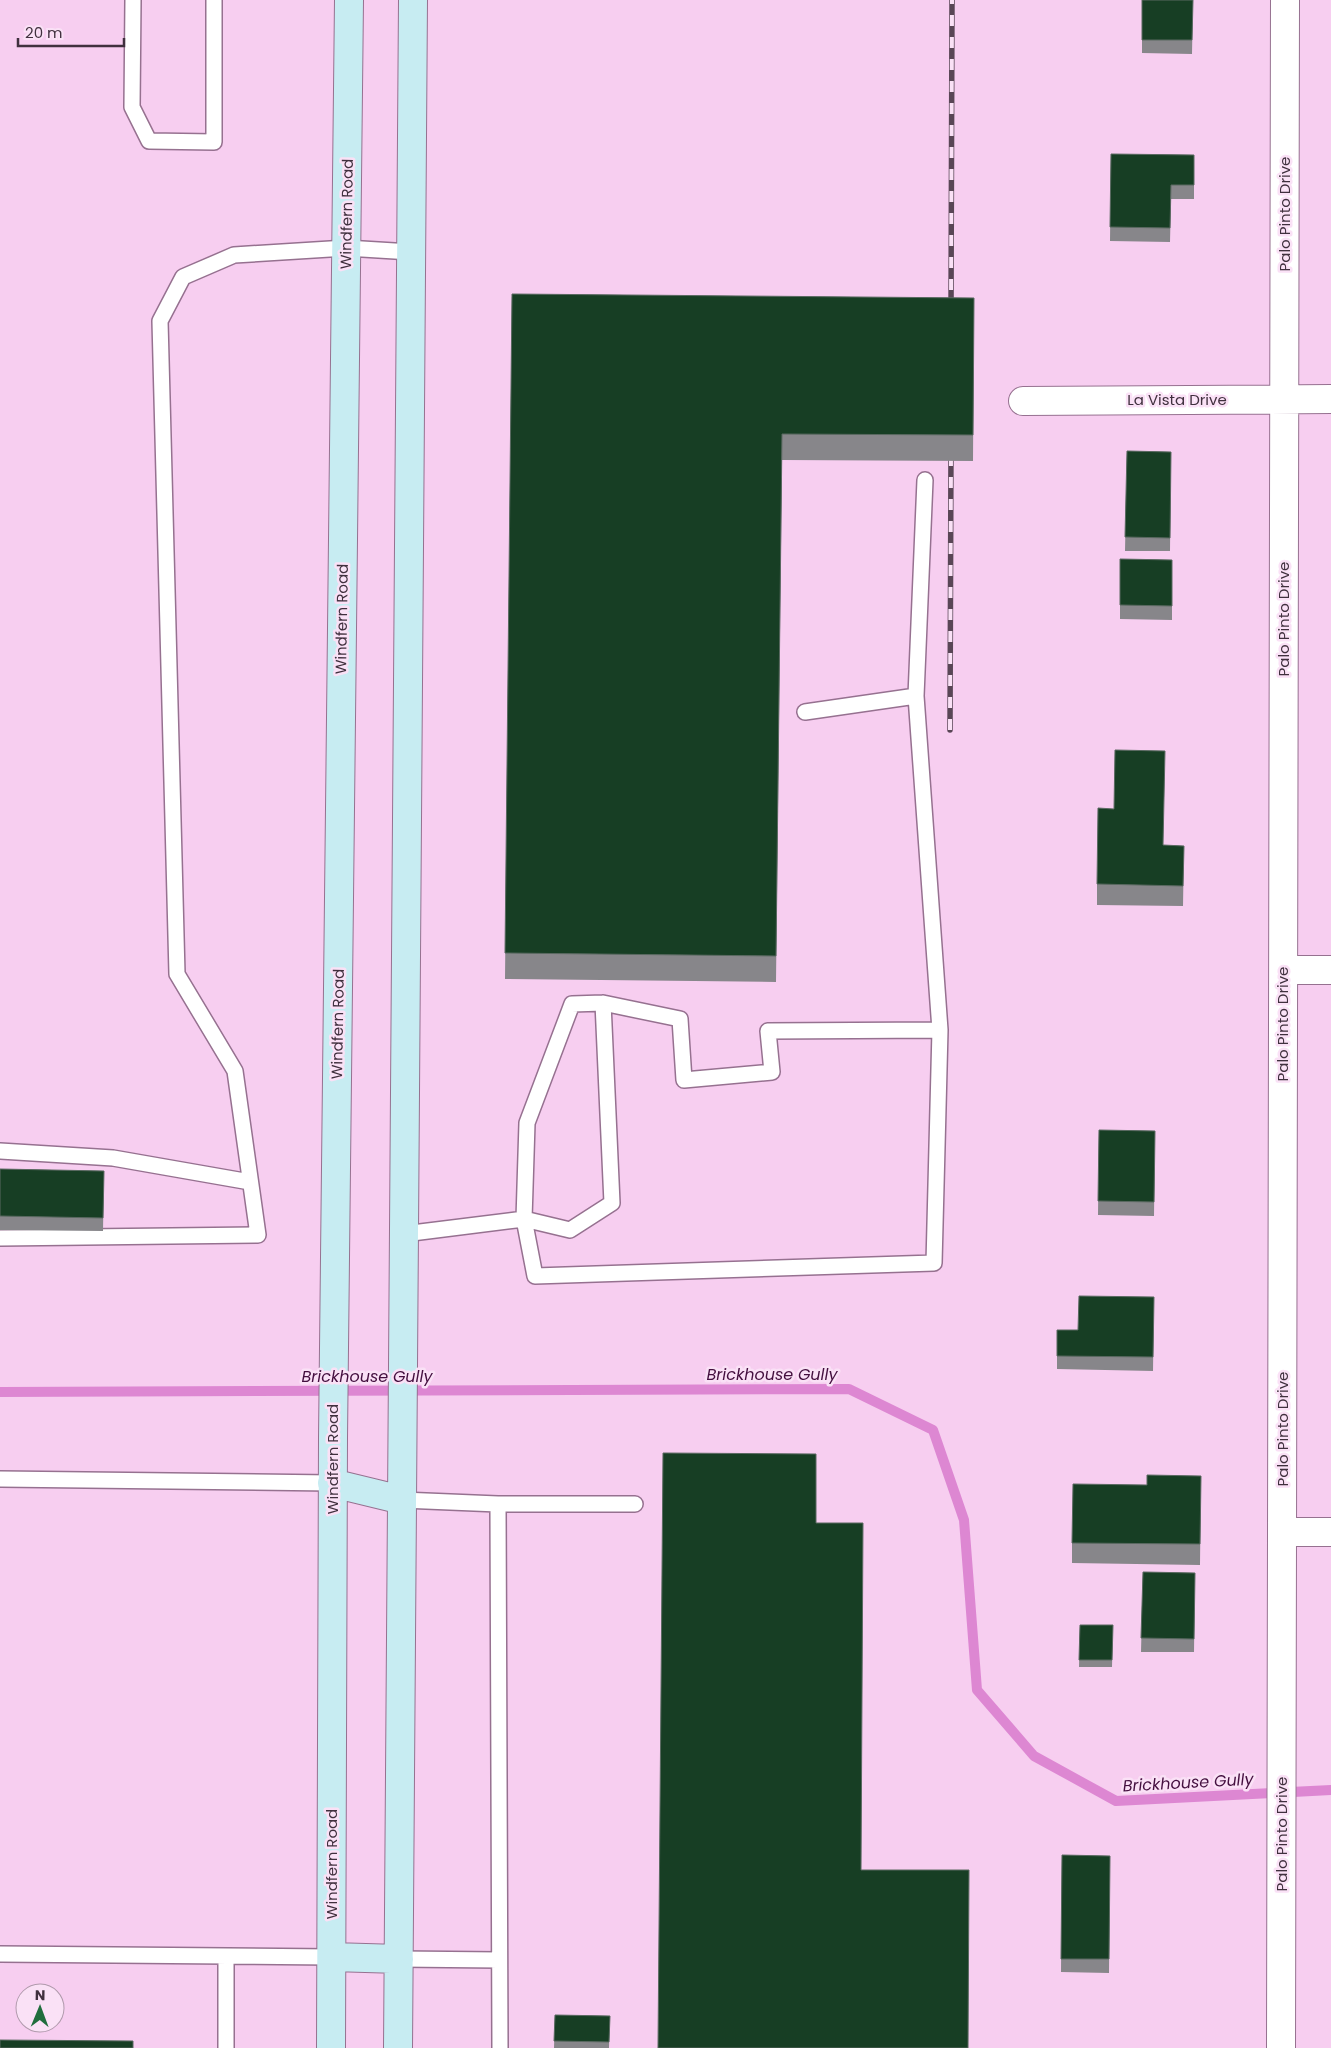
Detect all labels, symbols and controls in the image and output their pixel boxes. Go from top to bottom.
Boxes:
scale bar [18,15,124,47]
text: 20 m [25,22,63,43]
street label: Palo Pinto Drive [1274,157,1295,271]
street label: Windfern Road [335,159,358,269]
street label: La Vista Drive [1127,389,1227,410]
street label: Palo Pinto Drive [1273,562,1294,676]
street label: Windfern Road [330,564,353,674]
street label: Palo Pinto Drive [1272,967,1293,1081]
street label: Windfern Road [326,969,349,1079]
water label: Brickhouse Gully [707,1363,838,1386]
water label: Brickhouse Gully [302,1365,433,1388]
street label: Palo Pinto Drive [1272,1372,1293,1486]
street label: Windfern Road [322,1404,343,1514]
water label: Brickhouse Gully [1122,1768,1255,1797]
street label: Palo Pinto Drive [1271,1777,1292,1891]
street label: Windfern Road [321,1809,342,1919]
north arrow [15,1983,65,2033]
text: N [35,1985,46,2005]

